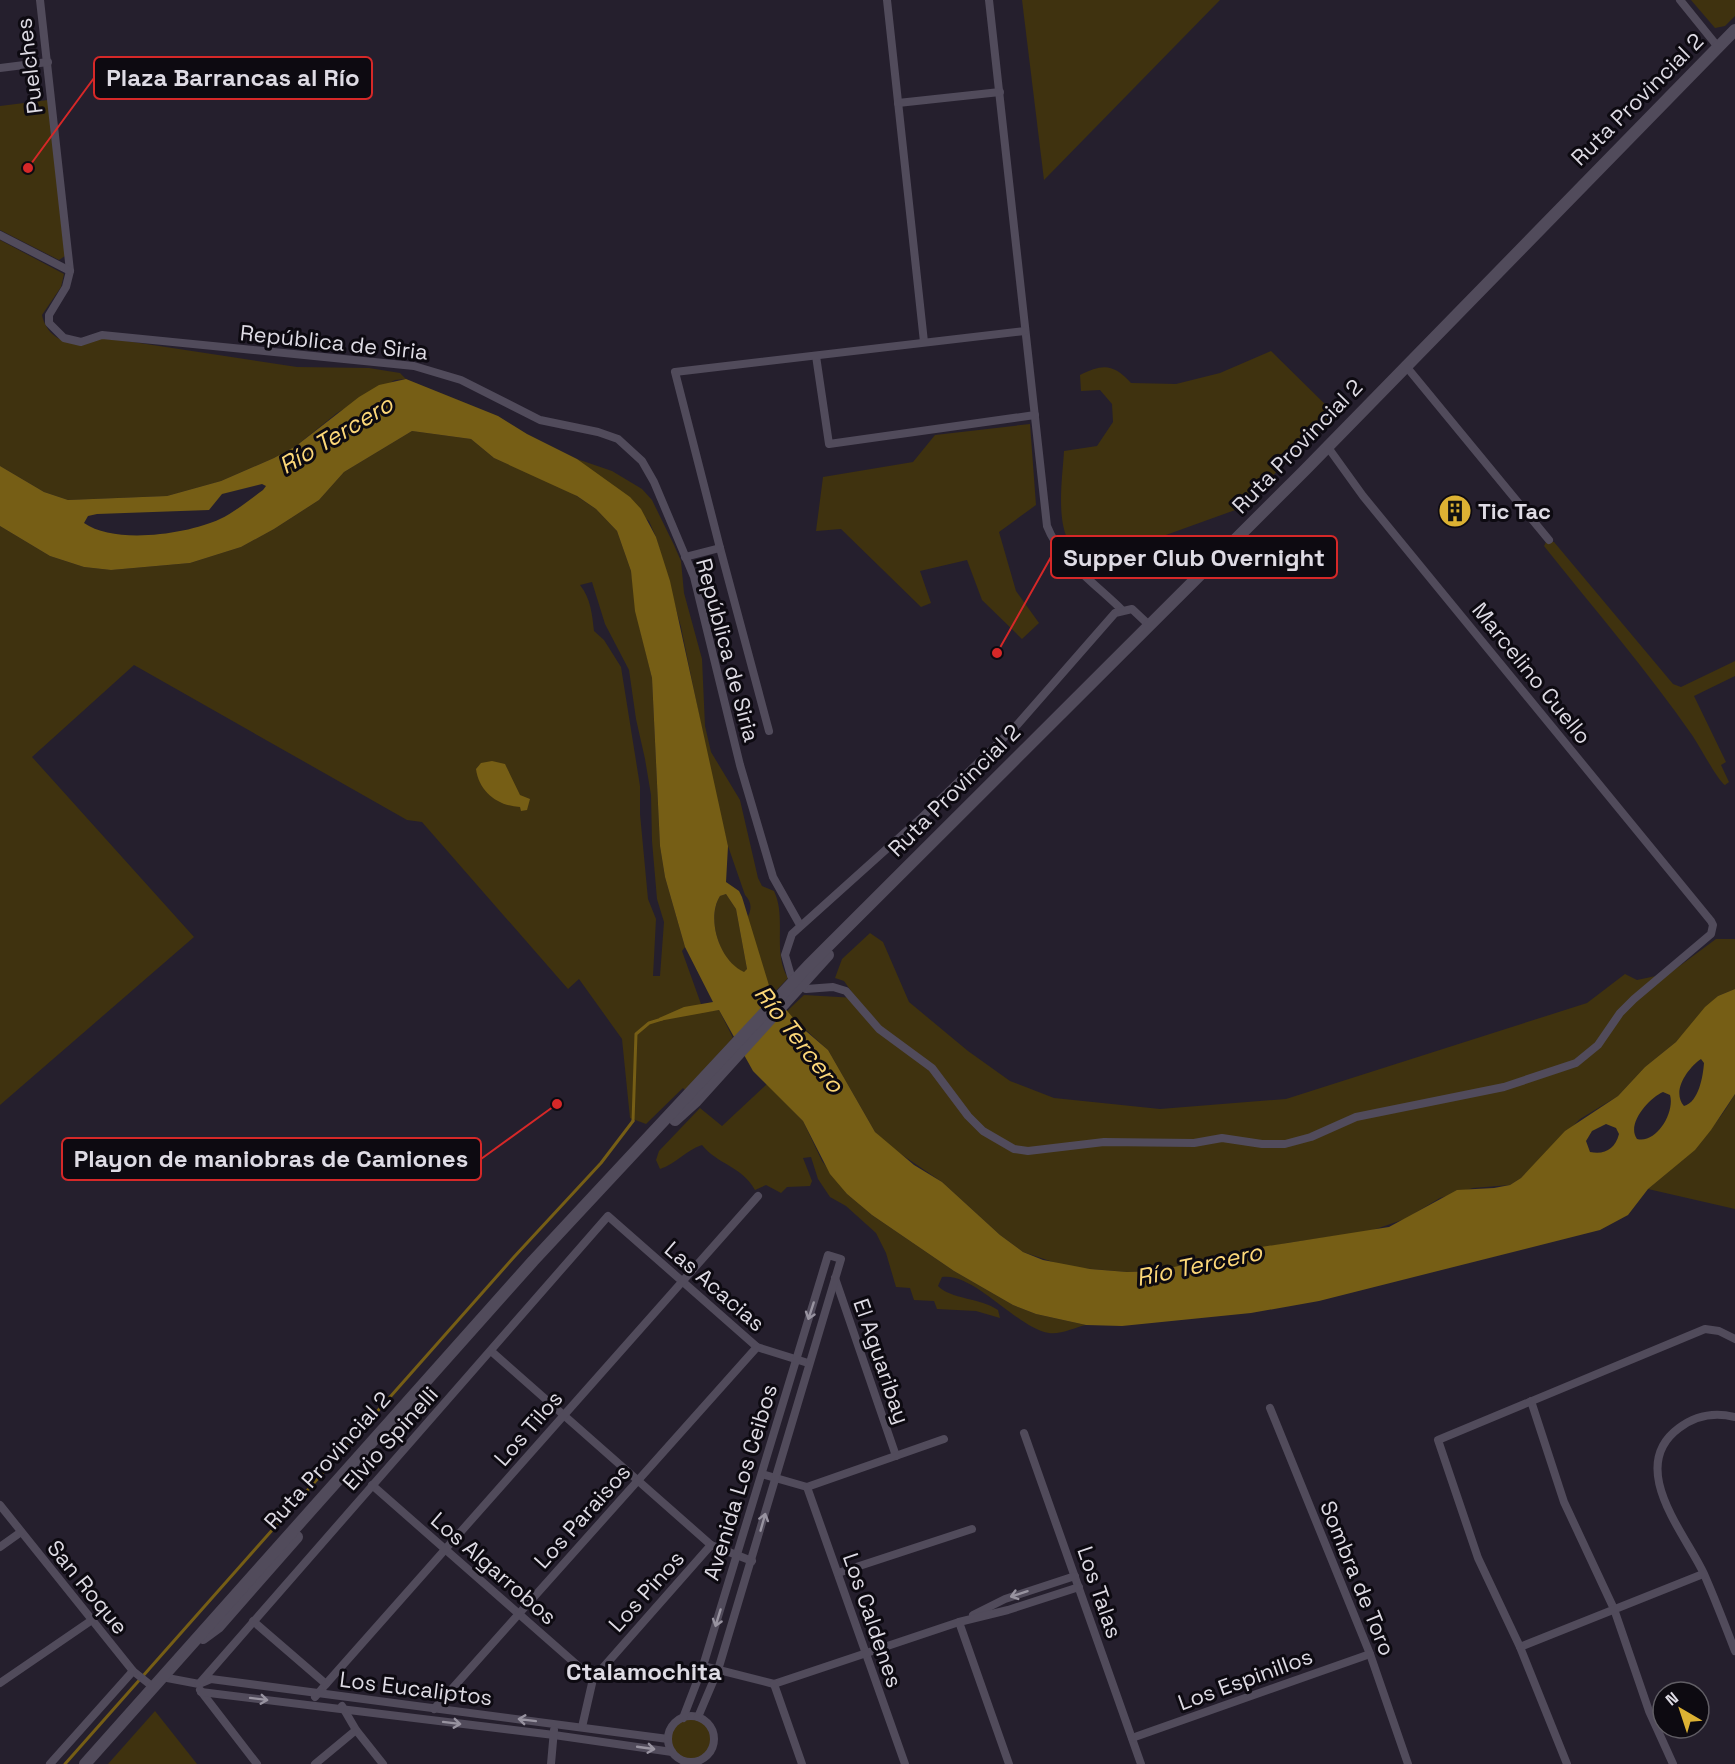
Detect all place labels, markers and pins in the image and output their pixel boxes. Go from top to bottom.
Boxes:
callout: Plaza Barrancas al Río [94,57,372,99]
building icon: Tic Tac [1437,493,1473,529]
place label: Tic Tac [1478,497,1551,525]
callout: Supper Club Overnight [1051,536,1337,578]
callout: Playon de maniobras de Camiones [62,1138,481,1180]

